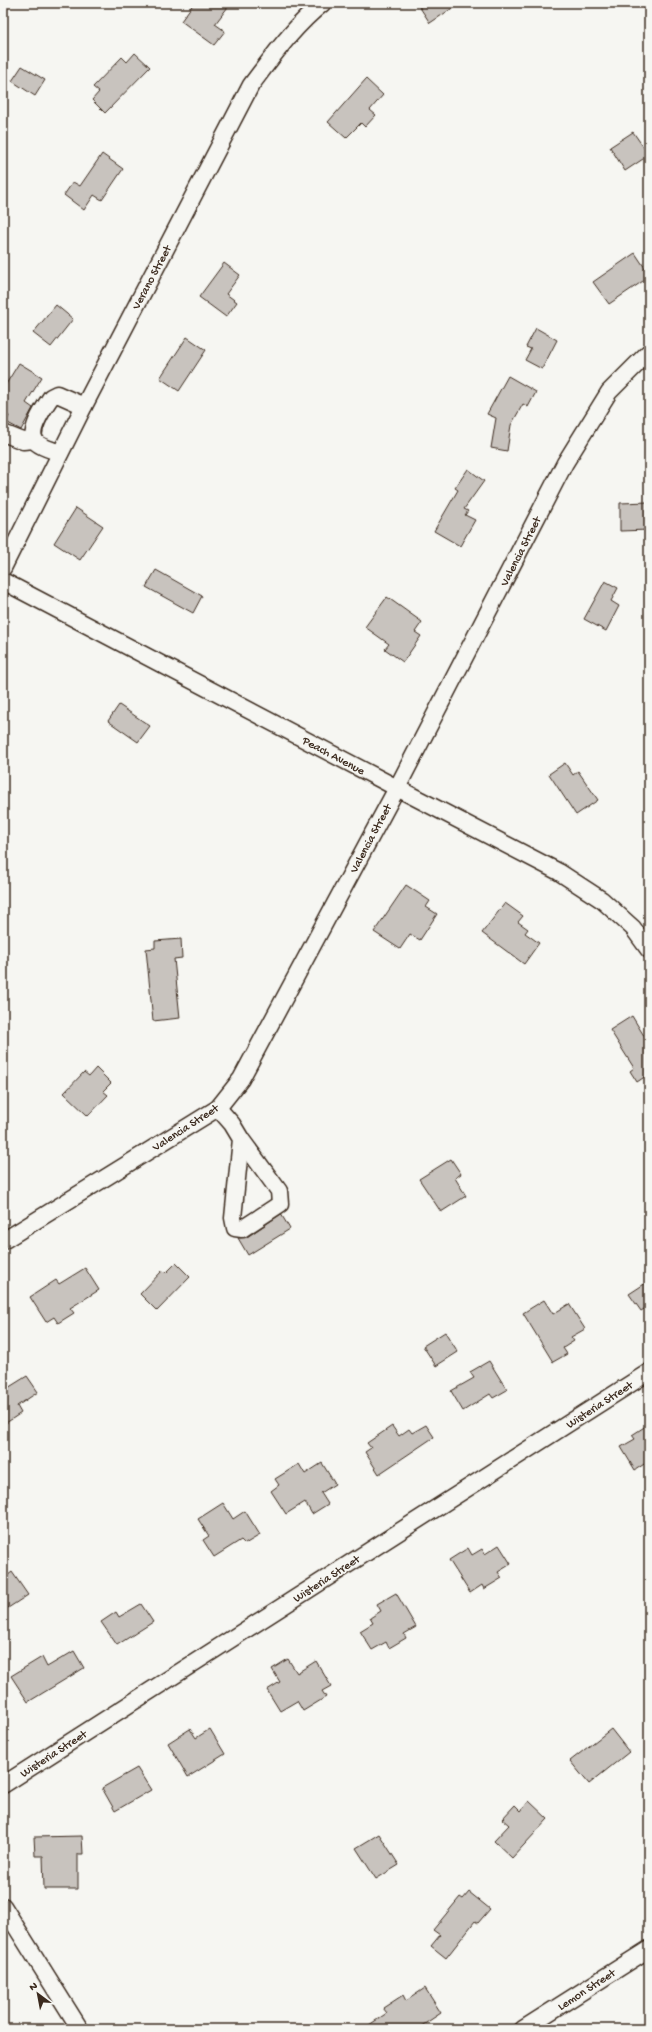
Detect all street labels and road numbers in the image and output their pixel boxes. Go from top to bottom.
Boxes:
street label: Verano Street [130,243,176,313]
street label: Valencia Street [498,514,546,590]
street label: Peach Avenue [298,734,367,780]
street label: Valencia Street [347,801,396,877]
street label: Valencia Street [150,1101,223,1156]
street label: Wisteria Street [564,1378,637,1432]
street label: Wisteria Street [291,1552,364,1606]
street label: Wisteria Street [18,1727,91,1781]
street label: Lemon Street [556,1966,619,2014]

